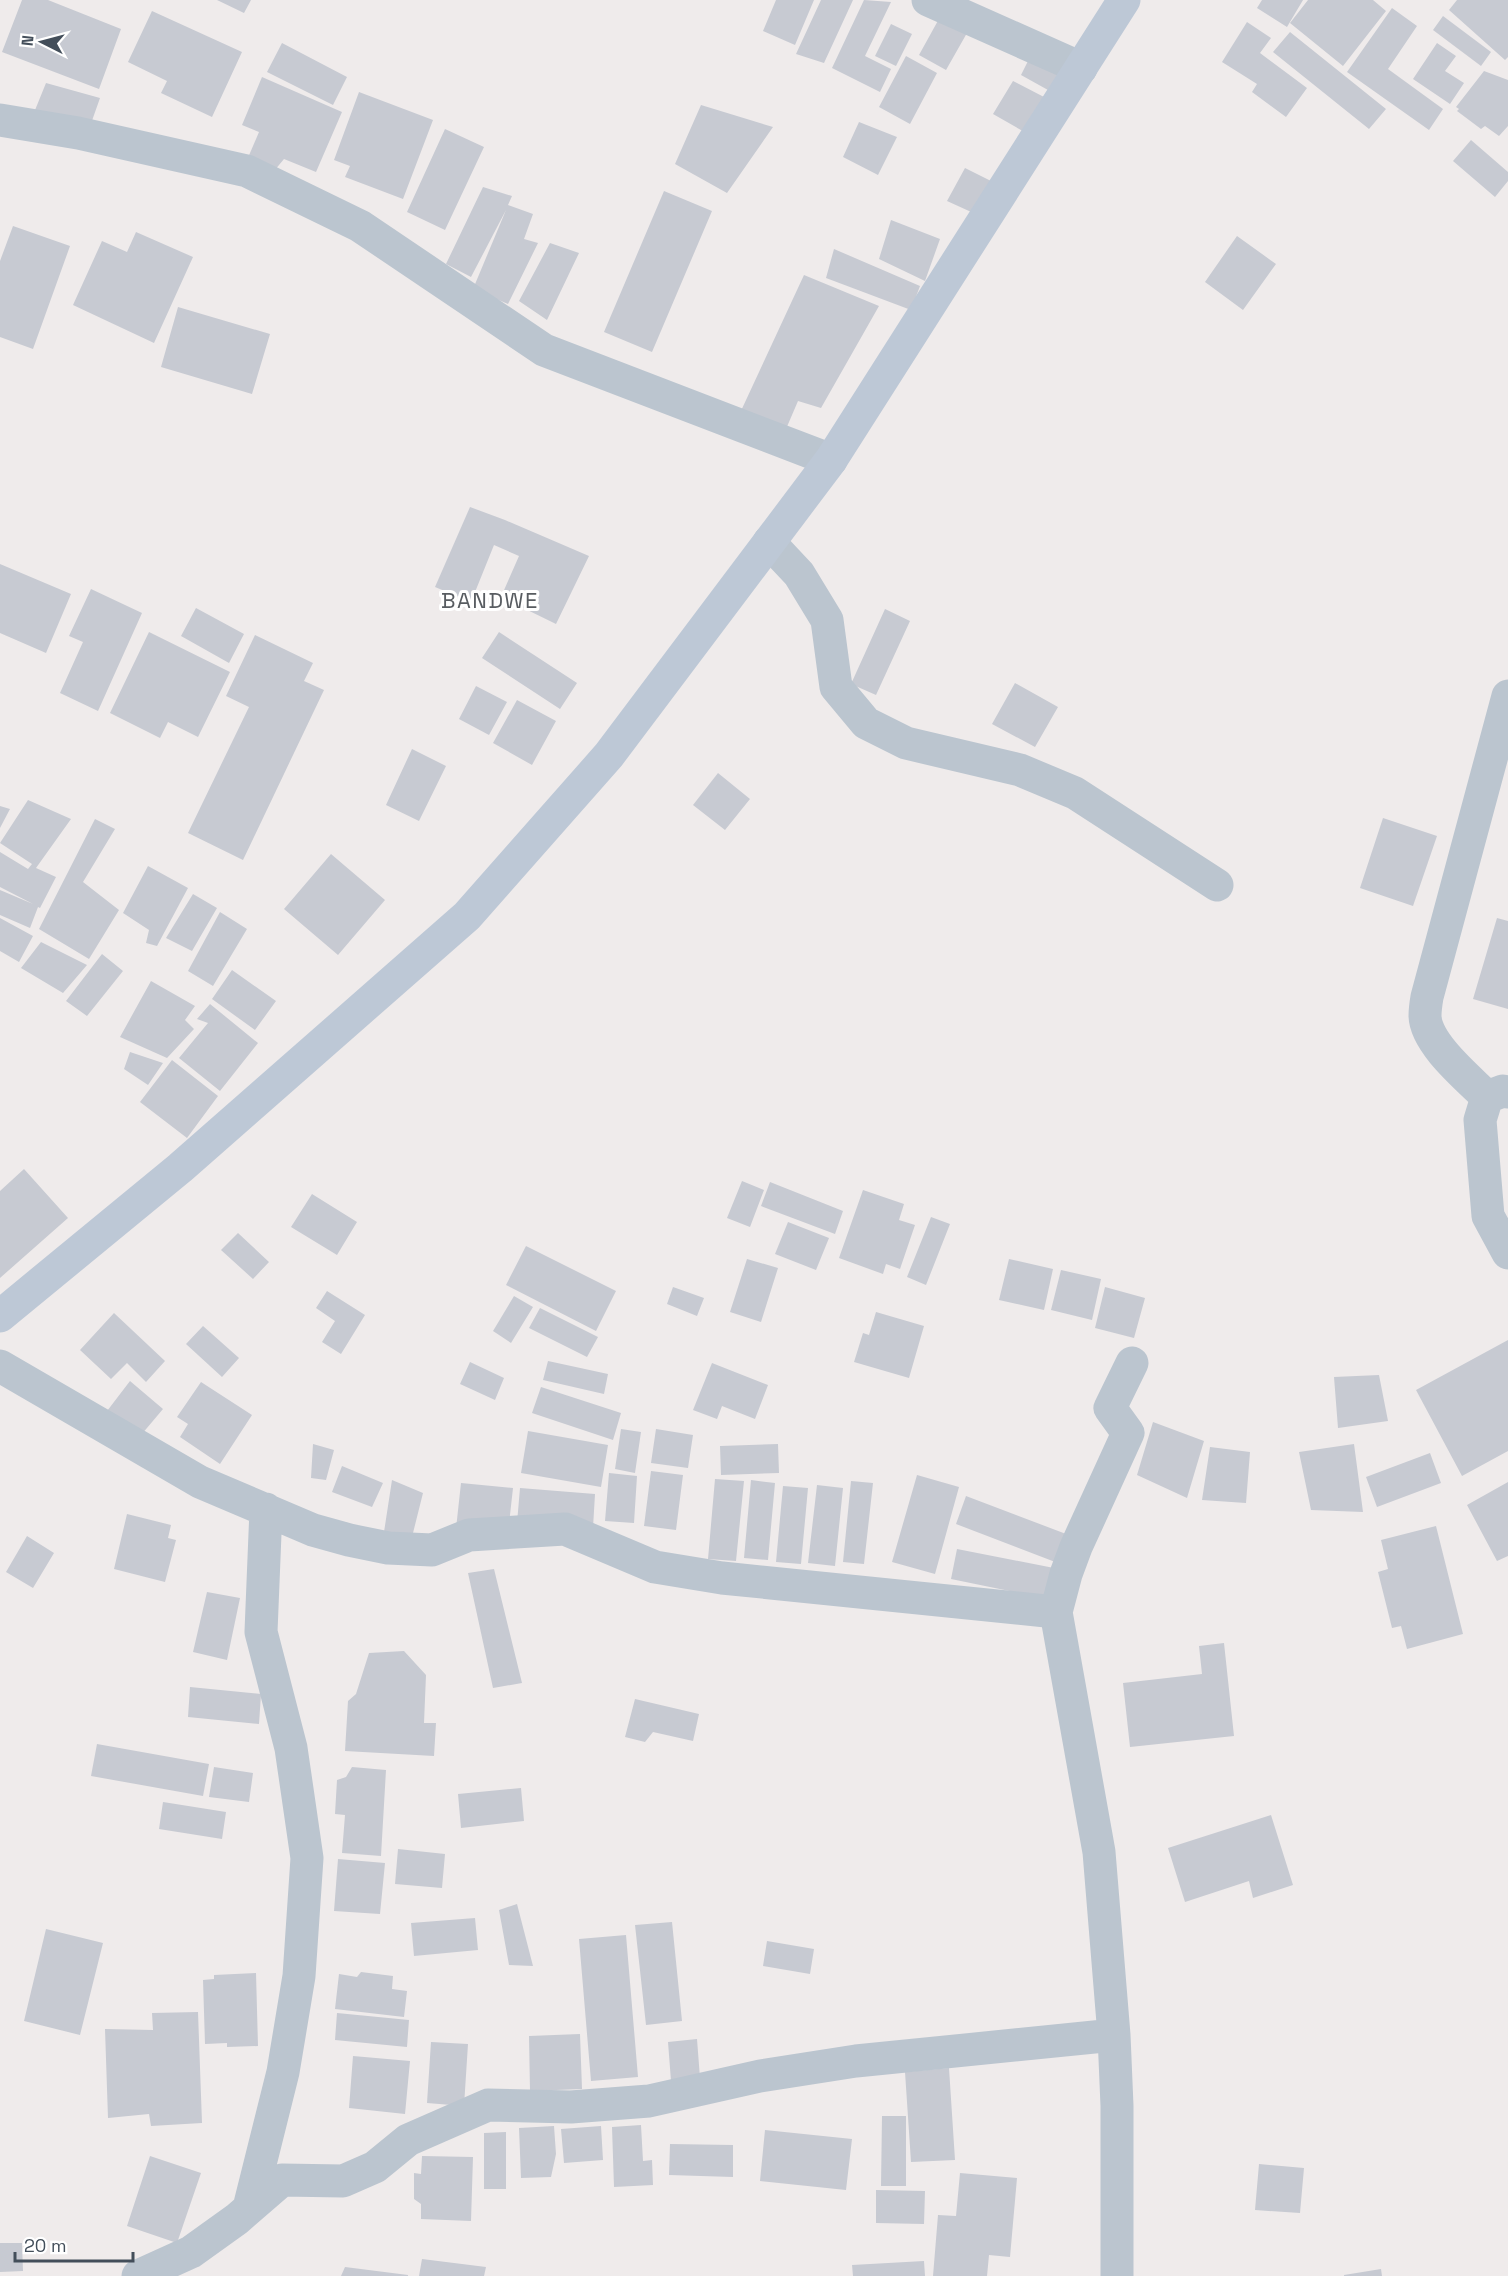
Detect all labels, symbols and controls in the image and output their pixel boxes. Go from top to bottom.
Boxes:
north arrow [12,12,72,72]
text: N [17,34,39,47]
district label: BANDWE [441,586,539,614]
scale bar [15,2225,134,2263]
text: 20 m [24,2234,67,2257]

